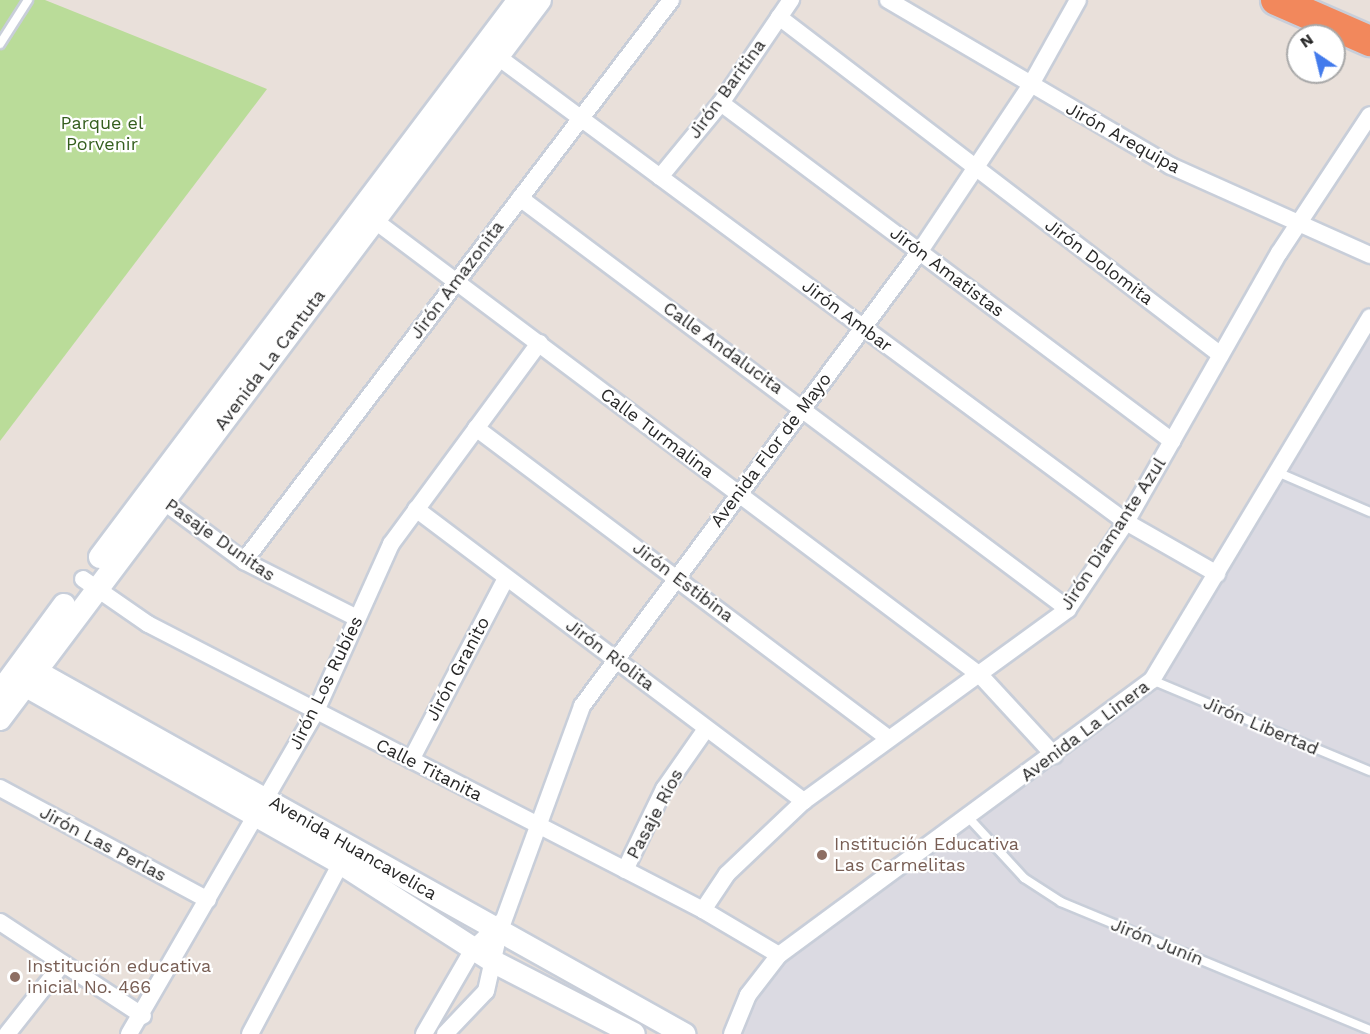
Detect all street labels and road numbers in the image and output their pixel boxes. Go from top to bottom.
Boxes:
street label: Jirón Baritina [684,35,770,143]
street label: Jirón Arequipa [1062,98,1184,178]
street label: Jirón Dolomita [1041,214,1157,310]
street label: Jirón Amazonita [405,216,509,344]
street label: Jirón Amatistas [885,222,1009,322]
street label: Jirón Ambar [797,275,897,357]
street label: Avenida La Cantuta [210,285,330,435]
street label: Calle Andalucita [658,297,788,399]
street label: Avenida Flor de Mayo [706,368,836,532]
street label: Calle Turmalina [596,383,718,483]
street label: Jirón Diamante Azul [1055,453,1171,615]
street label: Pasaje Dunitas [161,494,279,586]
street label: Jirón Estibina [628,537,738,627]
street label: Jirón Los Rubíes [284,613,368,753]
street label: Jirón Granito [422,613,494,725]
street label: Jirón Riolita [561,615,659,695]
street label: Avenida La Linera [1016,675,1154,787]
street label: Jirón Libertad [1200,692,1322,760]
street label: Calle Titanita [372,734,486,806]
street label: Pasaje Ríos [622,765,688,863]
street label: Avenida Huancavelica [265,791,441,905]
street label: Jirón Las Perlas [36,802,170,886]
street label: Jirón Junín [1107,914,1207,970]

